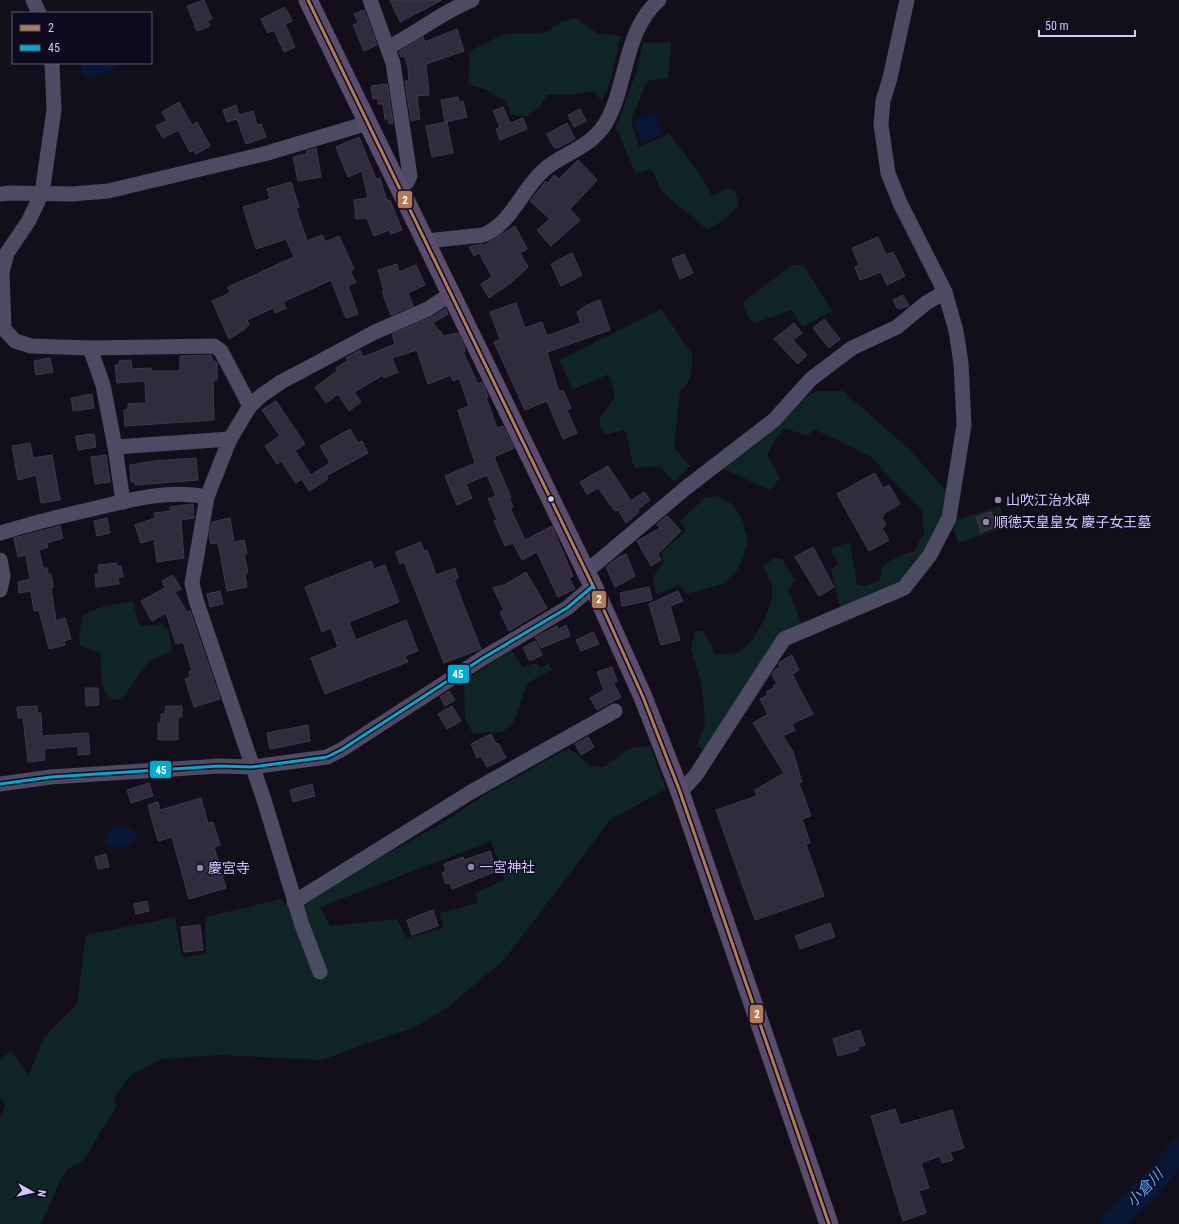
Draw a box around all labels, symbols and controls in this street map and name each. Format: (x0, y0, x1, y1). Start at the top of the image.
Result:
legend (12, 12, 152, 64)
scale bar (1039, 12, 1135, 38)
text: 50 m (1045, 19, 1069, 33)
text: 2 (48, 21, 54, 35)
text: 45 (48, 41, 60, 55)
line badge: 2 (397, 190, 413, 209)
text: 2 (402, 194, 408, 207)
place label: 山吹江治水碑 (1006, 492, 1090, 508)
unlabelled marker (546, 494, 556, 504)
marker: 山吹江治水碑 (993, 495, 1003, 505)
place label: 順徳天皇皇女 慶子女王墓 (994, 514, 1151, 530)
marker: 順徳天皇皇女 慶子女王墓 (981, 517, 991, 527)
line badge: 2 (591, 590, 607, 609)
text: 2 (596, 593, 602, 606)
line badge: 45 (447, 664, 470, 684)
text: 45 (452, 668, 464, 681)
line badge: 45 (149, 760, 172, 779)
text: 45 (155, 764, 167, 777)
place label: 一宮神社 (479, 859, 535, 875)
place label: 慶宮寺 (208, 860, 250, 876)
marker: 一宮神社 (466, 862, 476, 872)
marker: 慶宮寺 (195, 863, 205, 873)
line badge: 2 (749, 1004, 764, 1024)
text: 2 (754, 1008, 760, 1021)
water label: 小倉川 (1123, 1164, 1168, 1211)
north arrow (12, 1172, 52, 1212)
text: N (34, 1189, 48, 1198)

